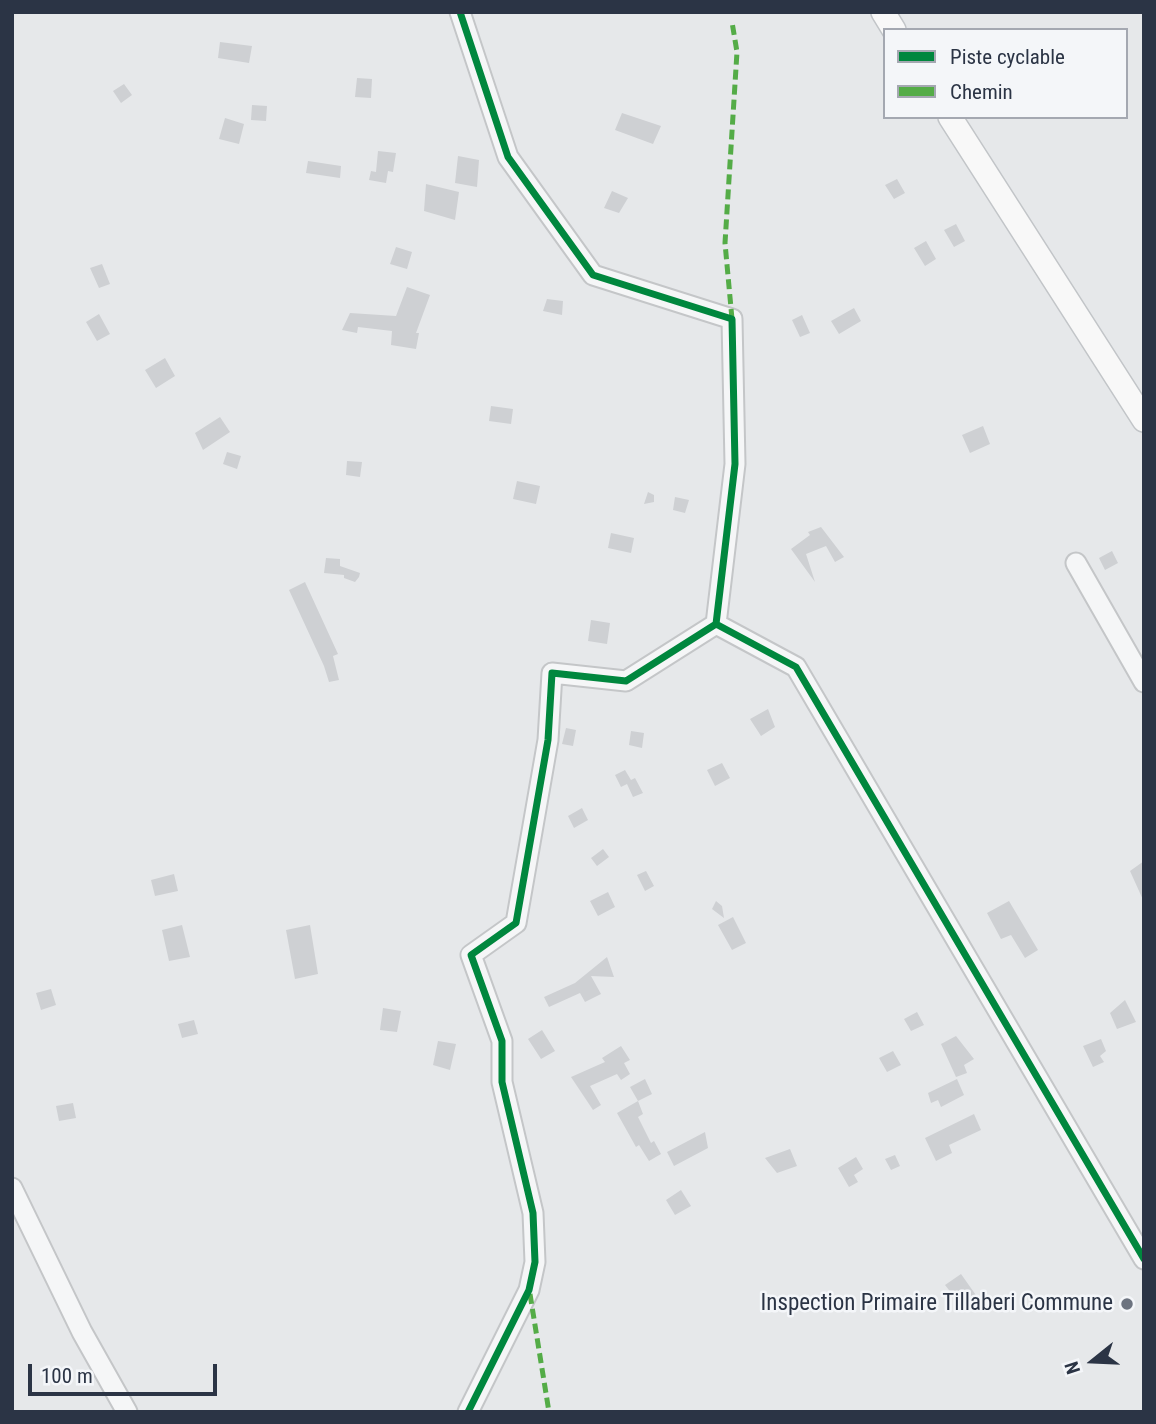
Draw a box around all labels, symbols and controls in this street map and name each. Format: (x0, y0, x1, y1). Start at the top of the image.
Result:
legend (883, 28, 1128, 119)
text: Piste cyclable (950, 45, 1065, 69)
text: Chemin (950, 80, 1013, 104)
place label: Inspection Primaire Tillaberi Commune (761, 1290, 1113, 1318)
marker: Inspection Primaire Tillaberi Commune (1119, 1296, 1135, 1312)
north arrow (1058, 1326, 1128, 1396)
scale bar (32, 1350, 220, 1394)
text: N (1060, 1359, 1085, 1377)
text: 100 m (41, 1364, 93, 1388)

